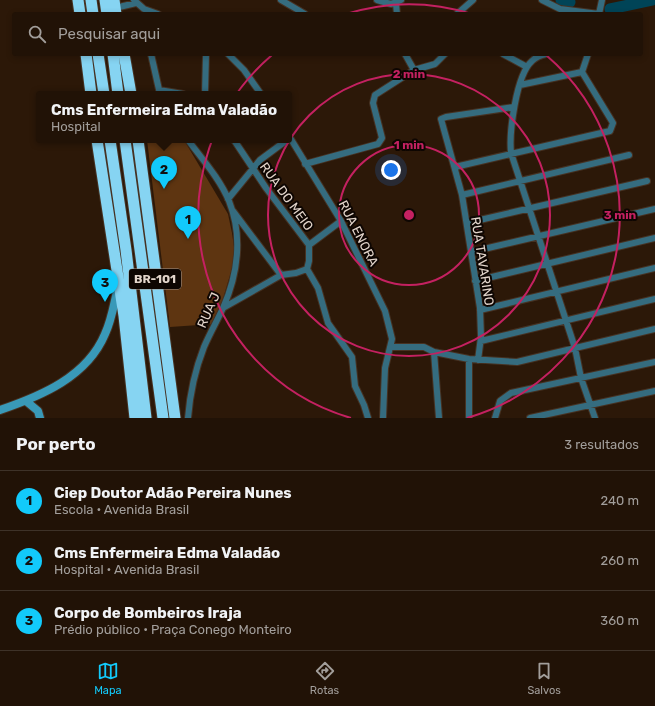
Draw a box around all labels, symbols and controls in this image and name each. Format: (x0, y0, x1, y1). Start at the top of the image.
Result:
search box (12, 12, 643, 56)
icon: search (26, 23, 48, 45)
text: Pesquisar aqui (58, 25, 160, 43)
text: 2 min (393, 67, 426, 81)
popup (36, 91, 292, 143)
text: Cms Enfermeira Edma Valadão (51, 101, 277, 119)
text: Hospital (51, 119, 101, 134)
text: 1 min (394, 138, 425, 152)
pin: 2 (151, 156, 177, 189)
street label: RUA DO MEIO (257, 159, 316, 233)
your location (381, 160, 401, 180)
street label: RUA ENORA (336, 198, 382, 269)
pin: 1 (175, 206, 201, 239)
centre of rings (402, 208, 416, 222)
text: 3 min (604, 208, 637, 222)
street label: RUA TAVARINO (468, 216, 497, 307)
pin: 3 (92, 269, 118, 302)
road number: BR-101 (129, 269, 181, 289)
street label: RUA J (194, 290, 223, 330)
text: Por perto (16, 434, 96, 454)
text: 3 resultados (564, 437, 639, 452)
text: Ciep Doutor Adão Pereira Nunes (54, 484, 292, 502)
text: 1 (26, 493, 32, 508)
text: 240 m (600, 493, 639, 508)
text: Escola · Avenida Brasil (54, 502, 189, 517)
text: Cms Enfermeira Edma Valadão (54, 544, 280, 562)
text: 2 (25, 553, 33, 568)
text: 260 m (601, 553, 639, 568)
text: Hospital · Avenida Brasil (54, 562, 199, 577)
text: Corpo de Bombeiros Iraja (54, 604, 242, 622)
text: 3 (25, 613, 33, 628)
text: 360 m (600, 613, 639, 628)
text: Prédio público · Praça Conego Monteiro (54, 622, 292, 637)
tab: Mapa (94, 660, 122, 697)
tab: Rotas (310, 660, 339, 697)
tab: Salvos (527, 660, 561, 697)

